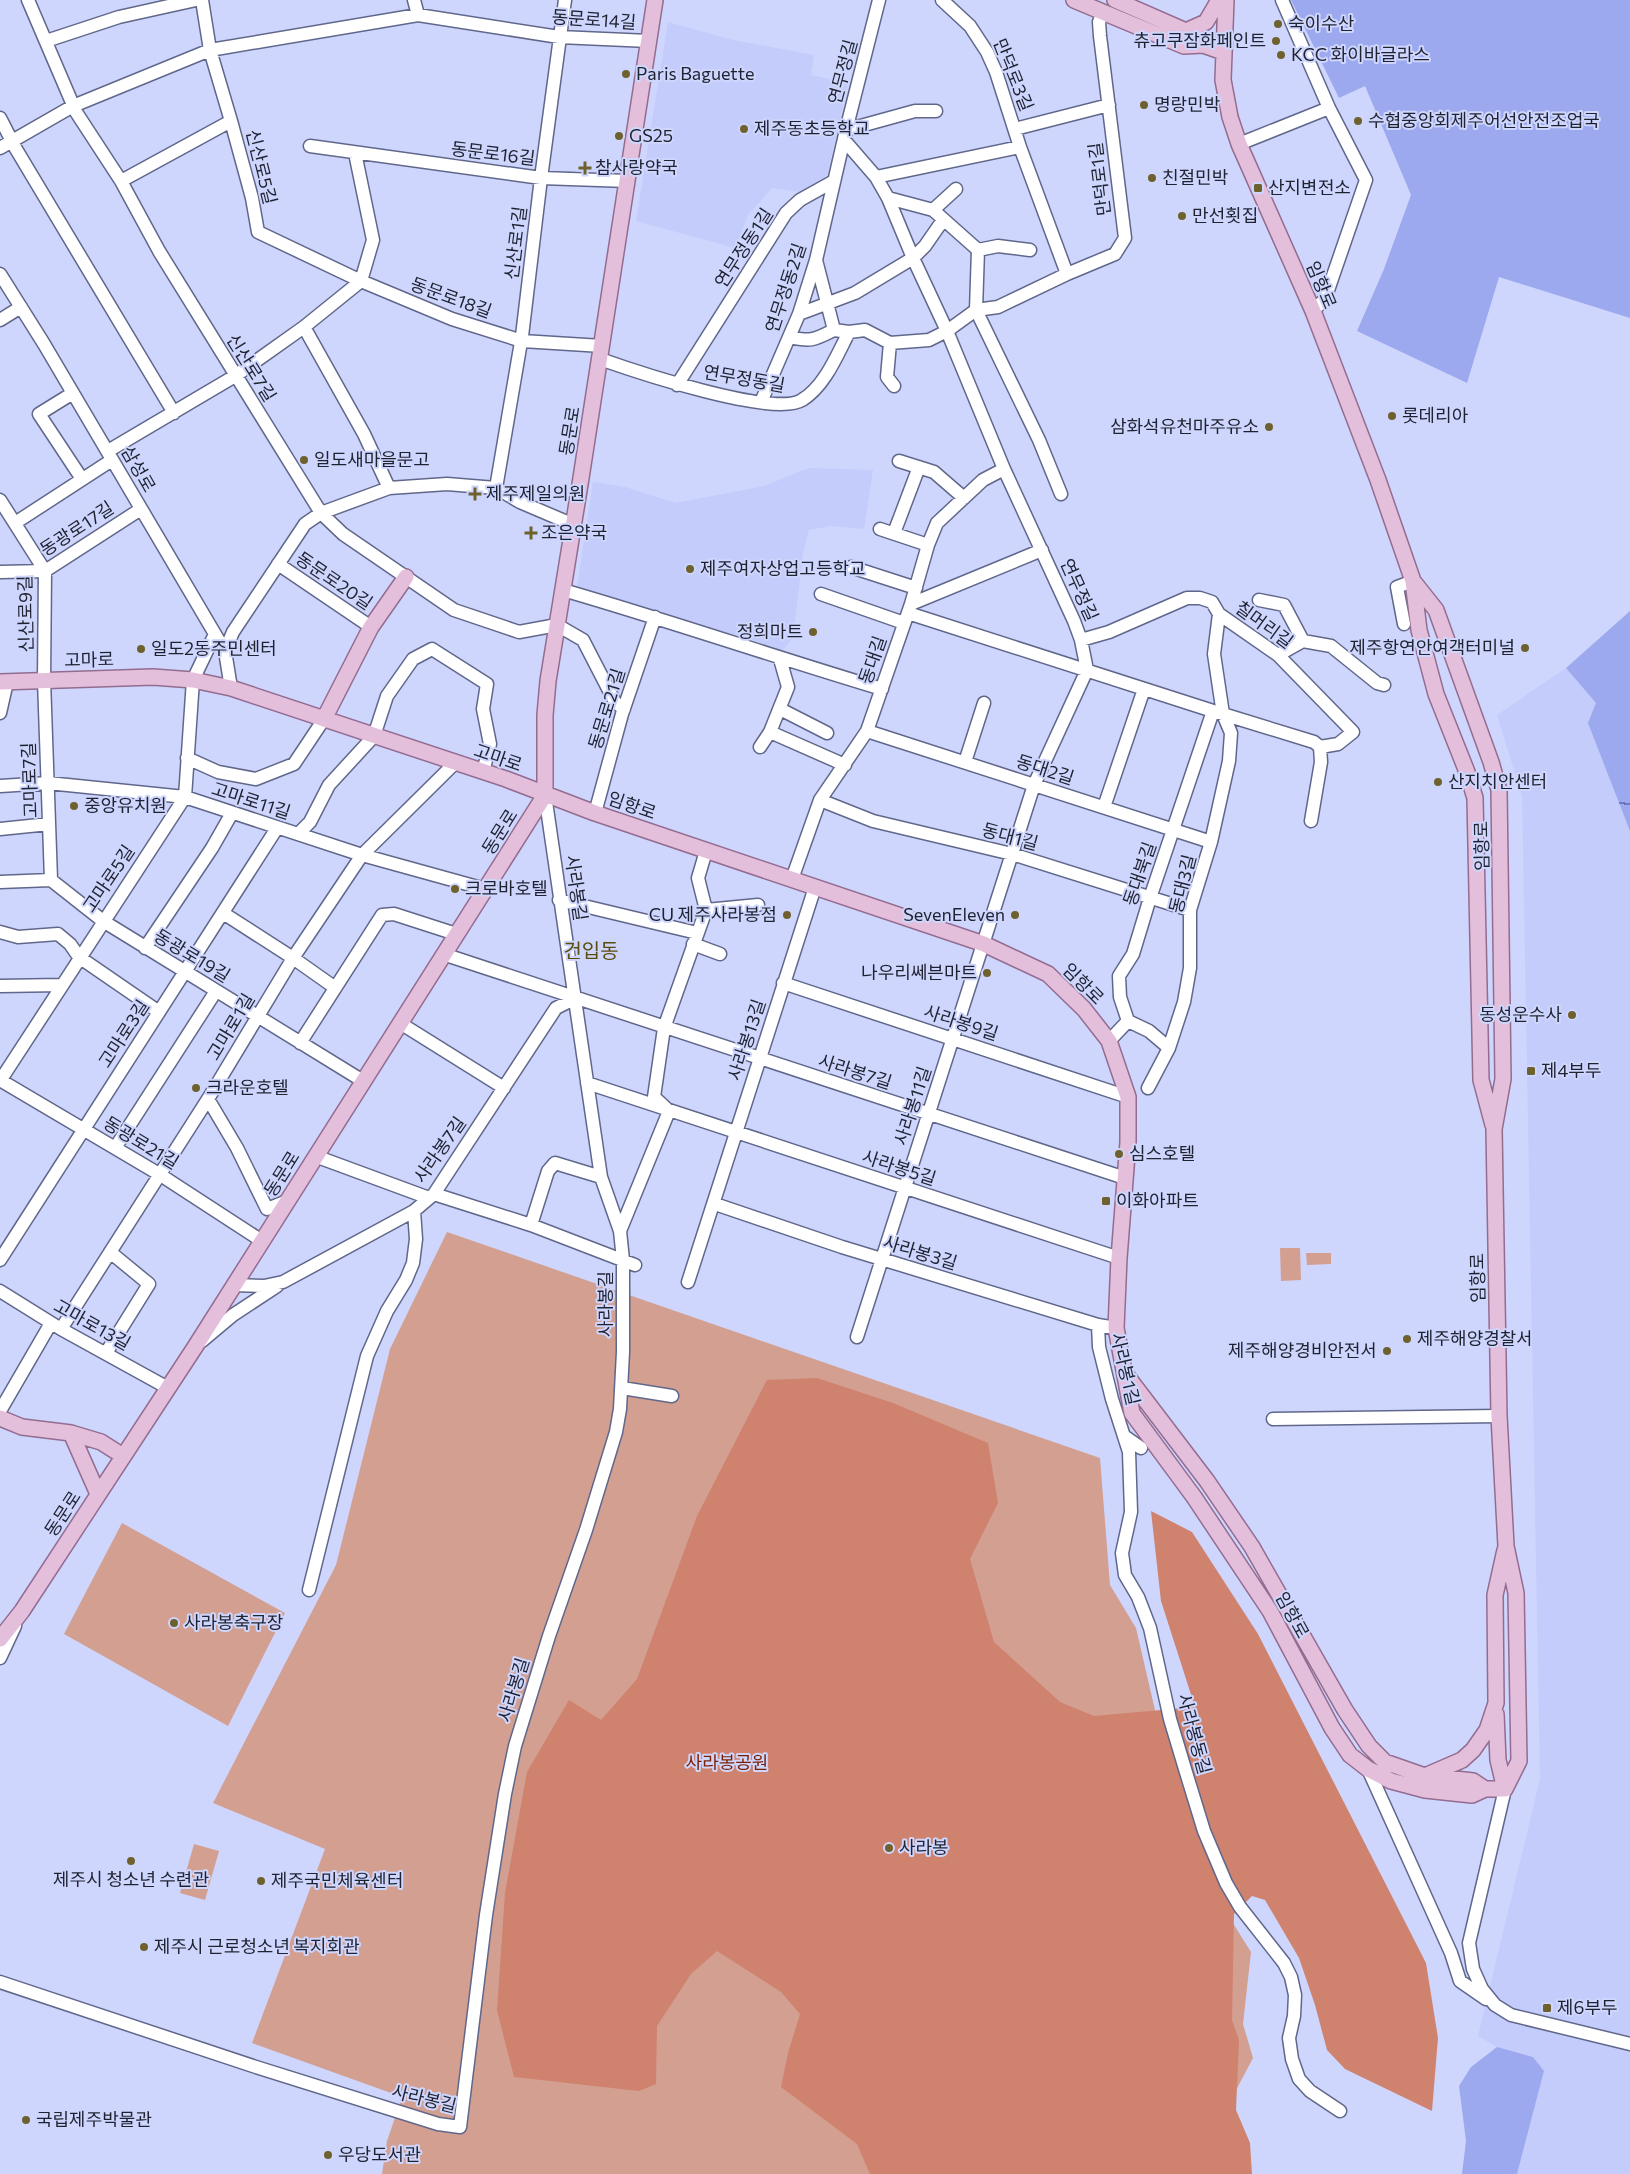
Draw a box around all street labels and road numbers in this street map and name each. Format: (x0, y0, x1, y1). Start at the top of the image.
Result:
street label: 동문로14길 (551, 5, 637, 33)
street label: 만덕로3길 (989, 35, 1038, 114)
street label: 연무정길 (823, 37, 861, 107)
street label: 신산로5길 (242, 127, 282, 207)
street label: 동문로16길 (450, 137, 537, 169)
street label: 만덕로1길 (1084, 141, 1114, 217)
street label: 연무정동1길 (709, 204, 777, 291)
street label: 신산로1길 (500, 205, 530, 281)
street label: 연무정동2길 (760, 240, 810, 335)
street label: 임항로 (1302, 257, 1342, 312)
street label: 동문로18길 (408, 272, 495, 322)
street label: 신산로7길 (222, 330, 281, 405)
street label: 연무정동길 (701, 360, 787, 396)
street label: 동문로 (554, 405, 584, 457)
street label: 삼성로 (117, 441, 161, 496)
street label: 동광로17길 (35, 496, 117, 560)
street label: 동문로20길 (292, 546, 377, 614)
street label: 연무정길 (1056, 555, 1103, 624)
street label: 신산로9길 (13, 575, 37, 653)
street label: 칠머리길 (1231, 596, 1298, 653)
street label: 동대길 (854, 633, 891, 687)
street label: 고마로 (64, 648, 114, 670)
street label: 동문로21길 (583, 665, 629, 752)
street label: 고마로 (471, 739, 525, 776)
street label: 고마로7길 (17, 742, 41, 818)
street label: 동대2길 (1014, 749, 1077, 789)
street label: 고마로11길 (209, 777, 294, 823)
street label: 임항로 (605, 787, 659, 824)
street label: 동문로 (477, 805, 522, 858)
street label: 동대1길 (980, 818, 1041, 854)
street label: 임항로 (1470, 821, 1492, 871)
street label: 동대북길 (1118, 839, 1160, 909)
street label: 고마로5길 (78, 841, 139, 916)
street label: 동대3길 (1164, 852, 1200, 916)
street label: 사라봉길 (561, 854, 592, 922)
street label: 동광로19길 (150, 924, 235, 986)
street label: 임항로 (1058, 958, 1109, 1009)
street label: 고마로1길 (202, 989, 259, 1064)
street label: 고마로3길 (93, 995, 153, 1072)
street label: 사라봉13길 (723, 996, 770, 1083)
street label: 사라봉9길 (921, 1000, 1001, 1044)
street label: 사라봉7길 (816, 1049, 895, 1093)
street label: 사라봉11길 (889, 1063, 935, 1148)
street label: 동광로21길 (100, 1111, 183, 1173)
street label: 사라봉7길 (408, 1112, 470, 1187)
street label: 사라봉5길 (859, 1145, 939, 1189)
street label: 동문로 (259, 1147, 304, 1200)
street label: 사라봉3길 (880, 1230, 960, 1274)
street label: 임항로 (1466, 1253, 1488, 1303)
street label: 사라봉길 (594, 1271, 616, 1337)
street label: 고마로13길 (50, 1294, 135, 1354)
street label: 사라봉1길 (1107, 1330, 1145, 1407)
street label: 동문로 (39, 1487, 85, 1540)
street label: 임항로 (1271, 1587, 1315, 1642)
street label: 사라봉길 (493, 1655, 533, 1725)
street label: 사라봉동길 (1174, 1691, 1216, 1777)
street label: 사라봉길 (389, 2079, 459, 2117)

